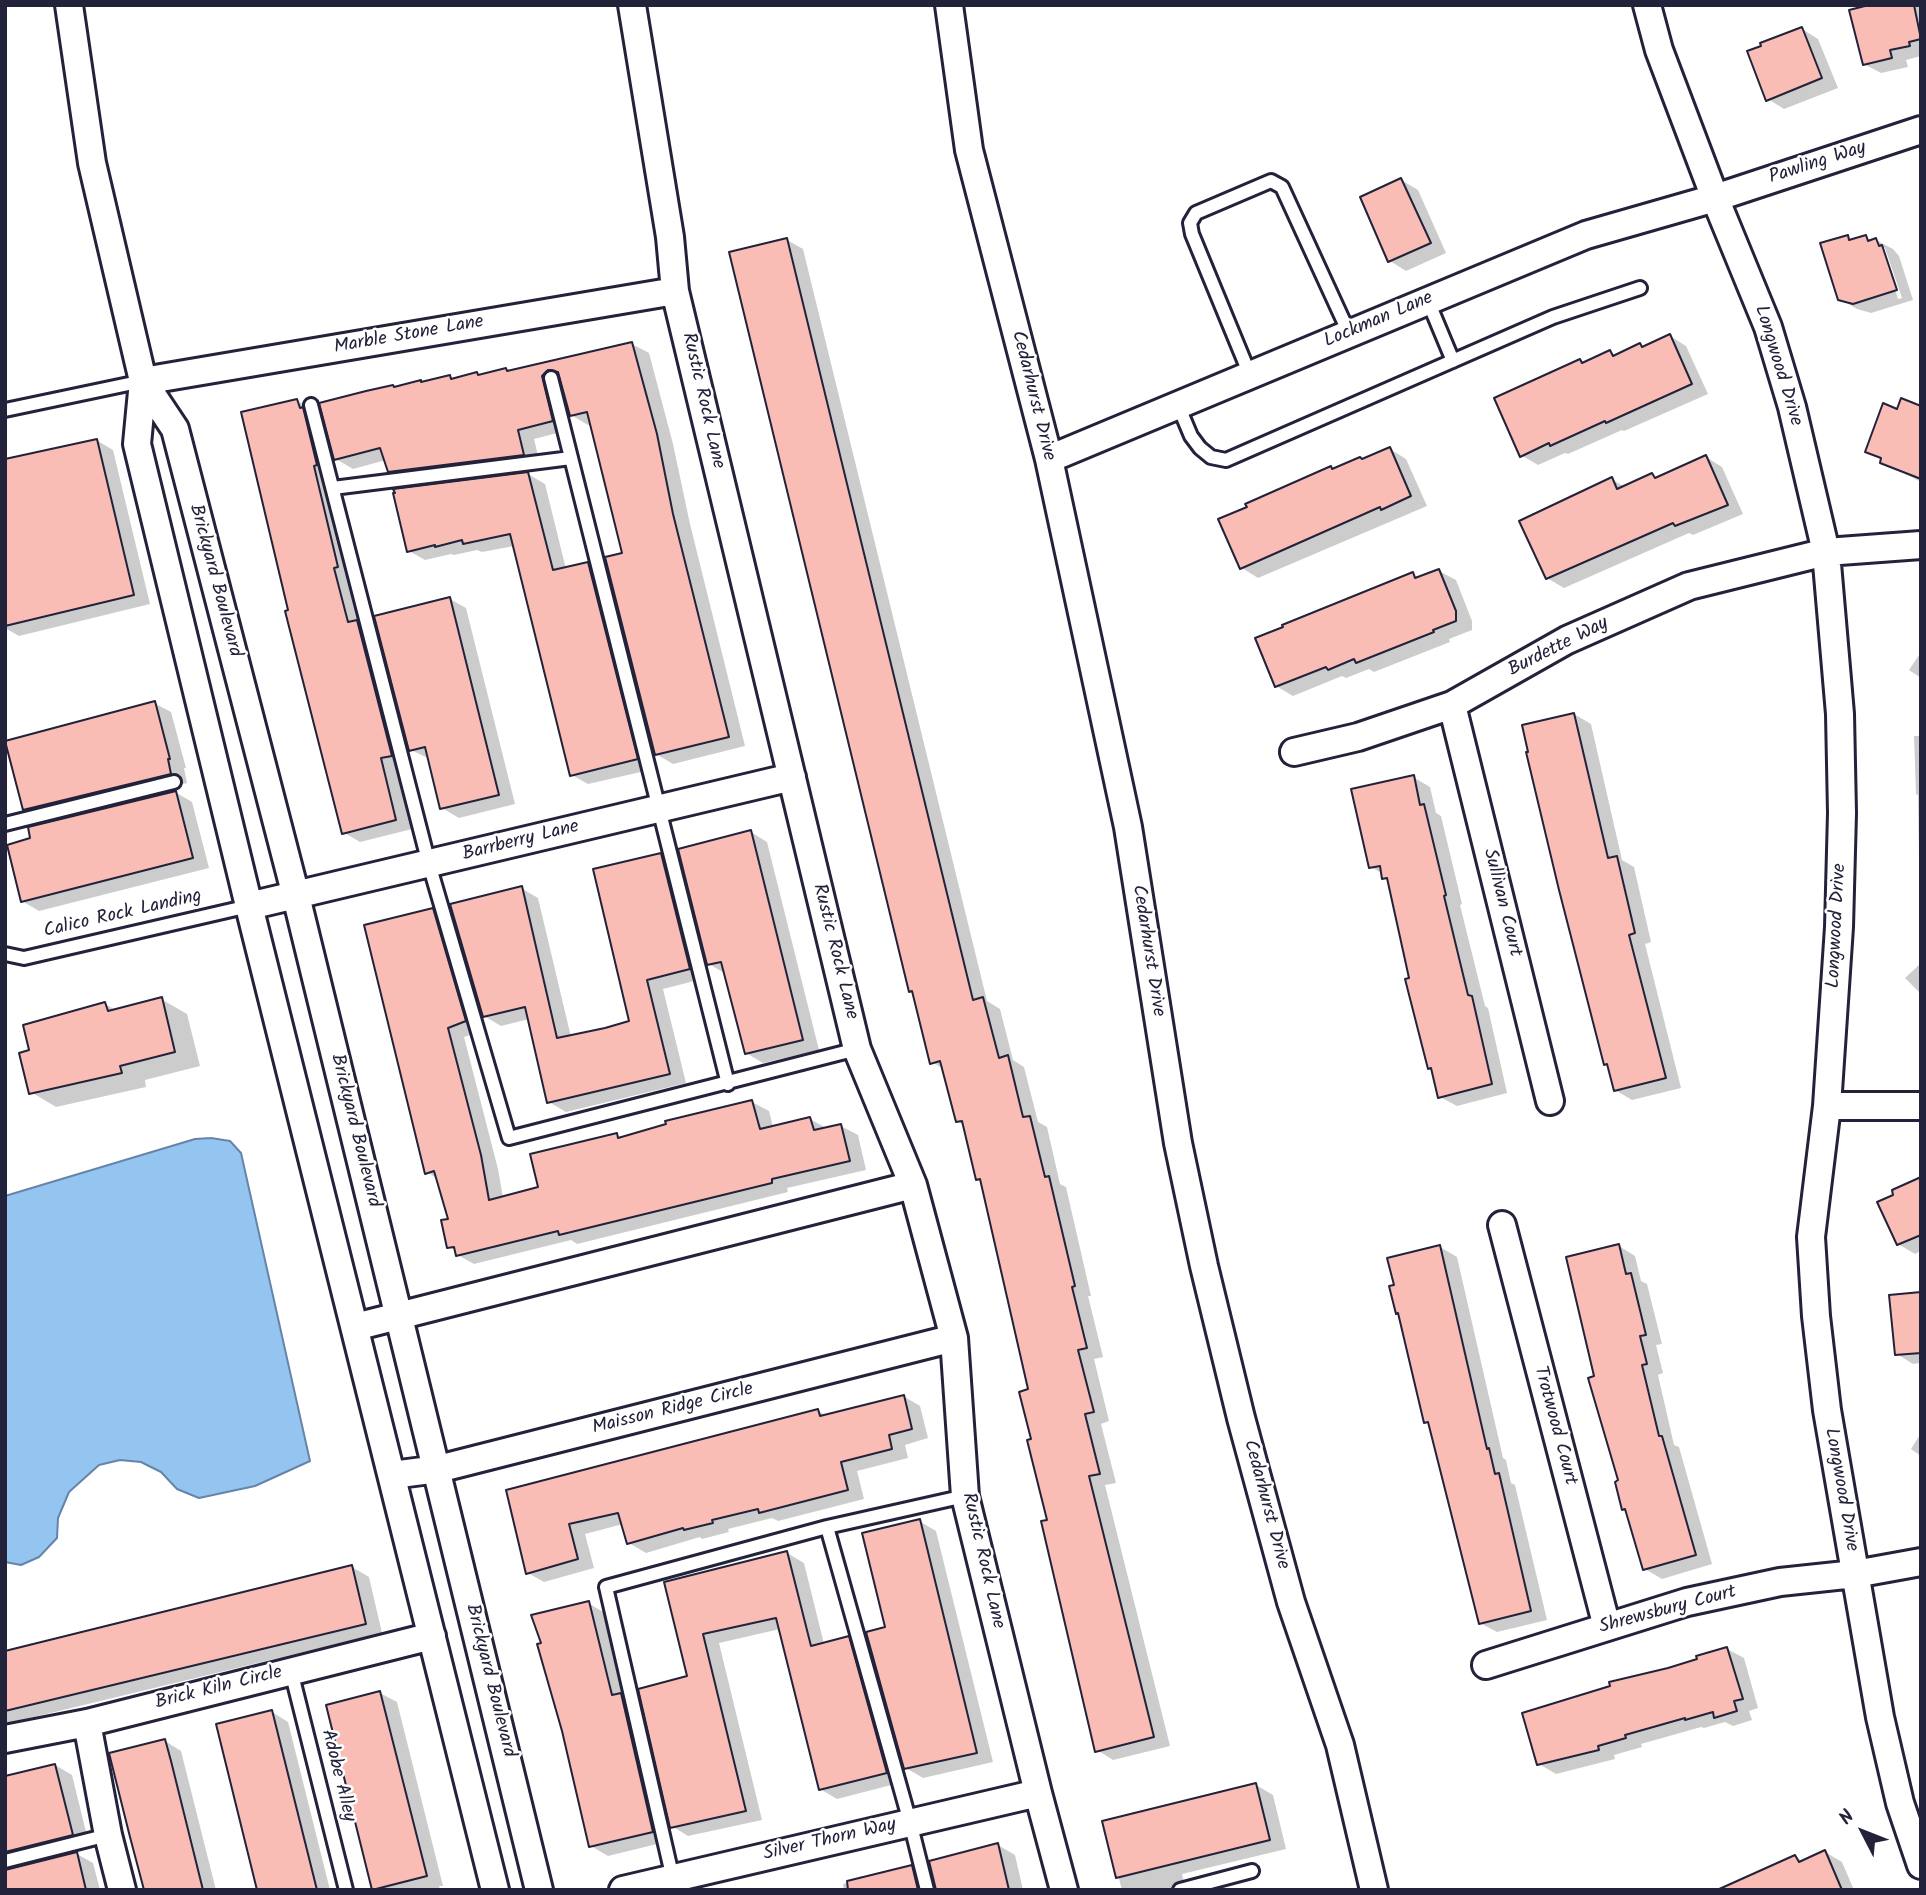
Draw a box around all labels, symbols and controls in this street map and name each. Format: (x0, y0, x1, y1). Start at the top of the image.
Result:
street label: Pawling Way (1767, 138, 1869, 190)
street label: Lockman Lane (1321, 288, 1437, 354)
street label: Longwood Drive (1748, 303, 1806, 429)
street label: Marble Stone Lane (333, 312, 485, 360)
street label: Cedarhurst Drive (1005, 329, 1059, 463)
street label: Rustic Rock Lane (675, 331, 729, 471)
street label: Brickyard Boulevard (183, 502, 245, 660)
street label: Burdette Way (1505, 613, 1613, 683)
street label: Barrberry Lane (460, 817, 582, 867)
street label: Sullivan Court (1477, 847, 1525, 959)
street label: Longwood Drive (1823, 863, 1853, 989)
street label: Rustic Rock Lane (806, 882, 862, 1022)
street label: Cedarhurst Drive (1125, 884, 1169, 1018)
street label: Calico Rock Landing (42, 886, 204, 944)
street label: Brickyard Boulevard (324, 1052, 384, 1210)
street label: Trotwood Court (1527, 1364, 1581, 1488)
street label: Maisson Ridge Circle (590, 1379, 756, 1441)
street label: Longwood Drive (1818, 1427, 1862, 1553)
street label: Cedarhurst Drive (1237, 1438, 1293, 1572)
street label: Rustic Rock Lane (955, 1491, 1009, 1631)
street label: Shrewsbury Court (1597, 1582, 1739, 1640)
street label: Brickyard Boulevard (459, 1602, 519, 1760)
street label: Brick Kiln Circle (153, 1662, 285, 1716)
street label: Adobe Alley (315, 1728, 359, 1824)
north arrow (1828, 1797, 1898, 1867)
text: N (1832, 1803, 1863, 1832)
street label: Silver Thorn Way (761, 1815, 899, 1867)

